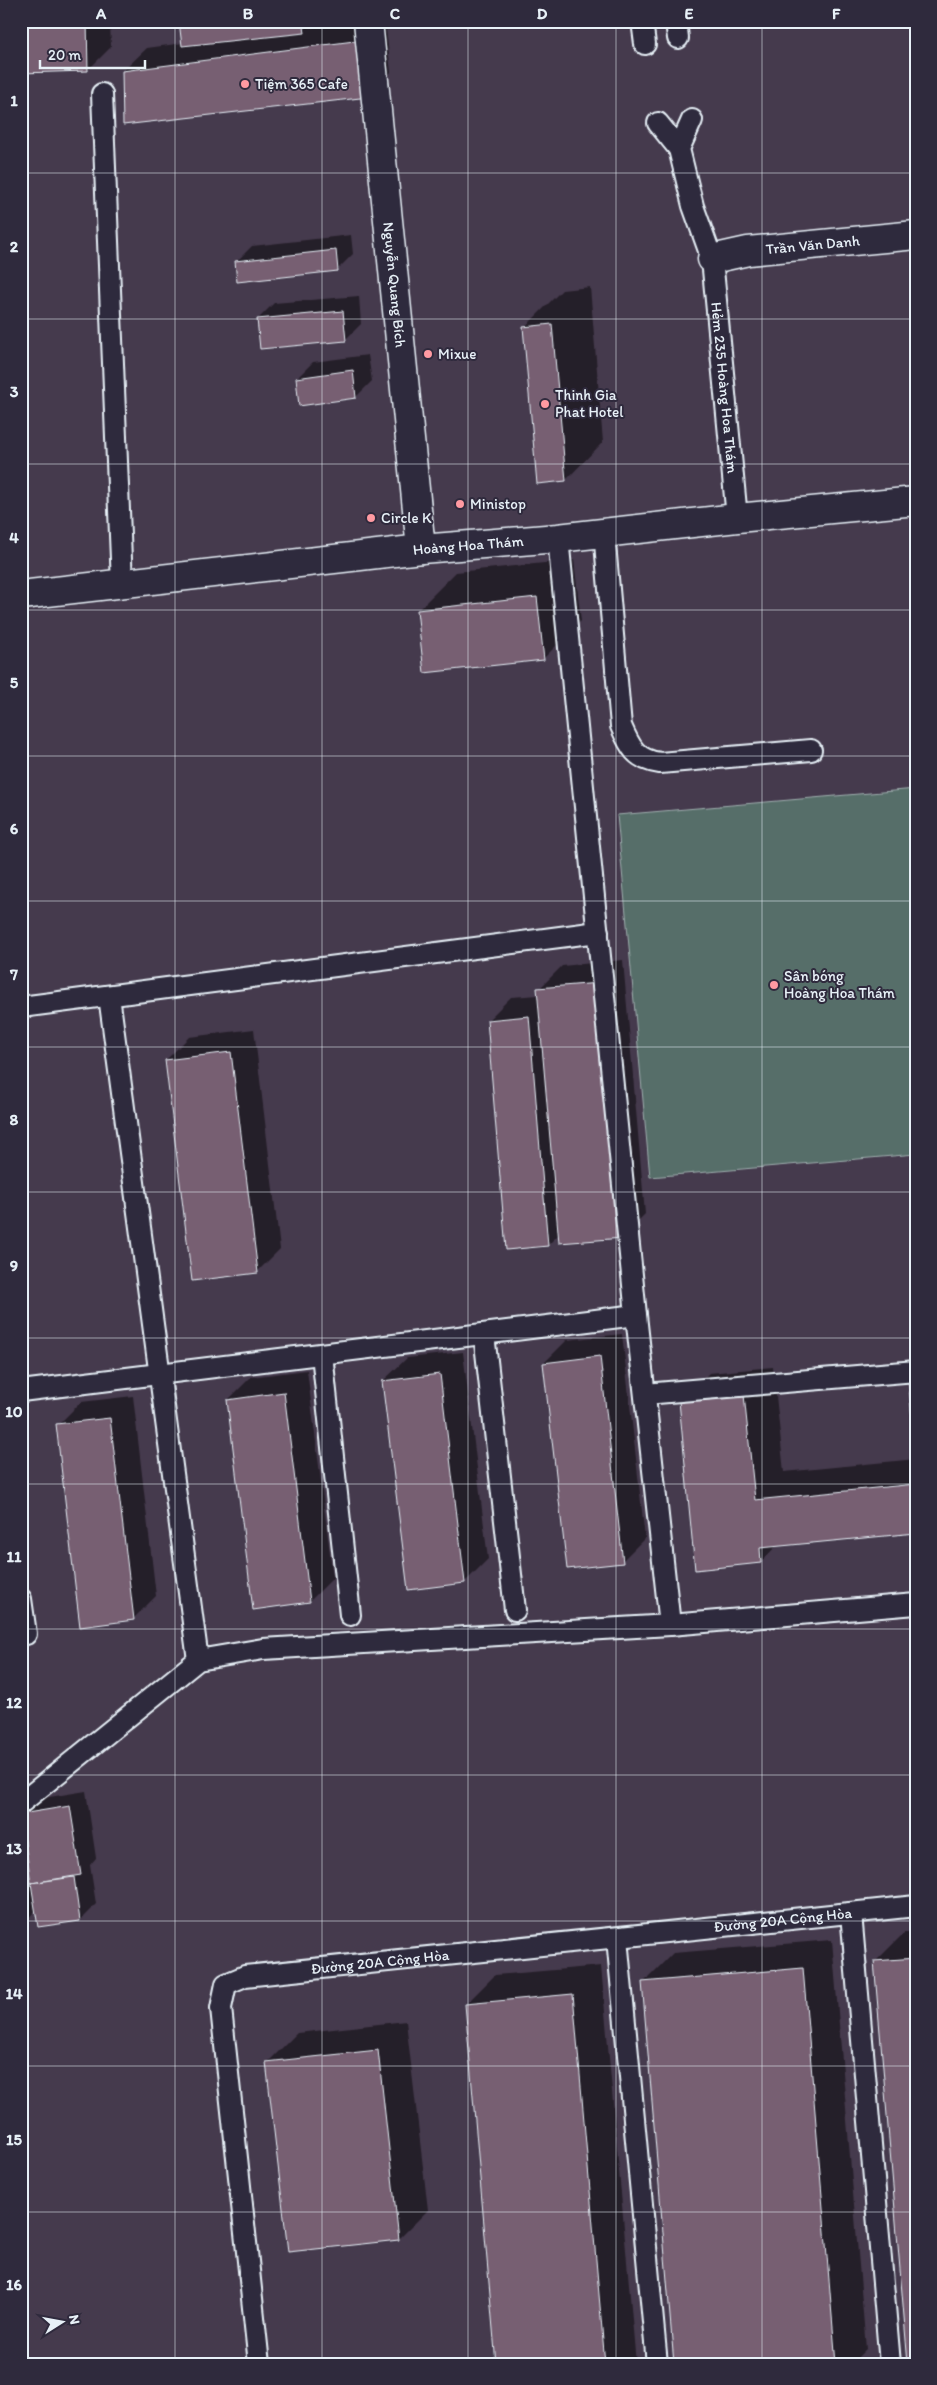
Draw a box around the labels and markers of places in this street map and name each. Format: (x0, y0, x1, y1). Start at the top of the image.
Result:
place label: Tiệm 365 Cafe (255, 75, 348, 93)
marker: Tiệm 365 Cafe (239, 78, 251, 90)
place label: Mixue (438, 345, 476, 363)
marker: Mixue (422, 348, 434, 360)
place label: Thinh Gia Phat Hotel (555, 386, 624, 421)
marker: Thinh Gia Phat Hotel (539, 398, 551, 410)
place label: Ministop (470, 495, 526, 513)
marker: Ministop (454, 498, 466, 510)
place label: Circle K (381, 509, 432, 527)
marker: Circle K (365, 512, 377, 524)
place label: Sân bóng Hoàng Hoa Thám (784, 967, 895, 1002)
marker: Sân bóng Hoàng Hoa Thám (768, 979, 780, 991)

